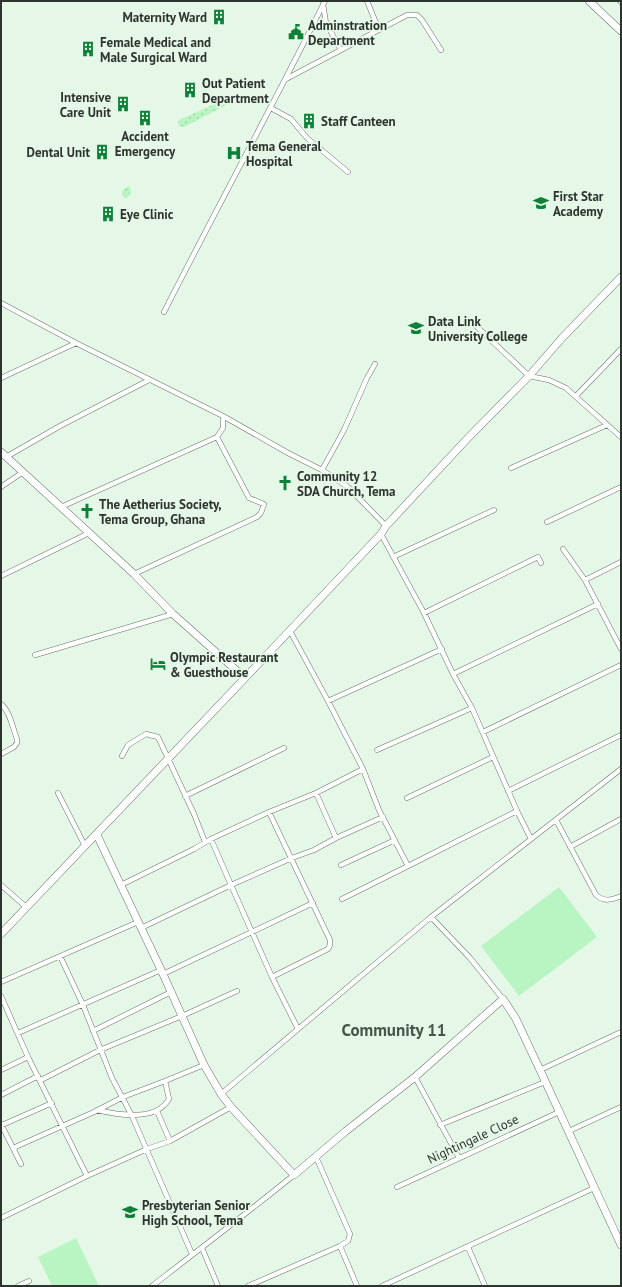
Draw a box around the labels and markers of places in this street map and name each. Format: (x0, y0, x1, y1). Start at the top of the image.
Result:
building icon: Maternity Ward (210, 8, 228, 26)
place label: Maternity Ward (122, 9, 207, 26)
place label: Adminstration Department (308, 17, 387, 49)
public building icon: Adminstration Department (287, 23, 305, 41)
place label: Female Medical and Male Surgical Ward (100, 34, 211, 66)
building icon: Female Medical and Male Surgical Ward (79, 40, 97, 58)
place label: Out Patient Department (202, 75, 269, 107)
building icon: Out Patient Department (181, 81, 199, 99)
place label: Intensive Care Unit (60, 89, 111, 121)
building icon: Intensive Care Unit (114, 95, 132, 113)
building icon: Accident Emergency (136, 109, 154, 127)
building icon: Staff Canteen (300, 112, 318, 130)
place label: Staff Canteen (321, 113, 396, 130)
place label: Accident Emergency (115, 128, 176, 160)
place label: Tema General Hospital (246, 138, 322, 170)
building icon: Dental Unit (93, 143, 111, 161)
place label: Dental Unit (27, 144, 90, 161)
hospital icon: Tema General Hospital (225, 144, 243, 162)
place label: First Star Academy (553, 188, 604, 220)
school or university icon: First Star Academy (532, 194, 550, 212)
building icon: Eye Clinic (99, 205, 117, 223)
place label: Eye Clinic (120, 206, 174, 223)
place label: Data Link University College (428, 313, 528, 345)
school or university icon: Data Link University College (407, 319, 425, 337)
place label: Community 12 SDA Church, Tema (297, 468, 395, 500)
church icon: Community 12 SDA Church, Tema (276, 474, 294, 492)
place label: The Aetherius Society, Tema Group, Ghana (99, 496, 222, 528)
church icon: The Aetherius Society, Tema Group, Ghana (78, 502, 96, 520)
place label: Olympic Restaurant & Guesthouse (170, 649, 279, 681)
hotel icon: Olympic Restaurant & Guesthouse (149, 655, 167, 673)
place label: Presbyterian Senior High School, Tema (142, 1197, 251, 1229)
school or university icon: Presbyterian Senior High School, Tema (121, 1203, 139, 1221)

